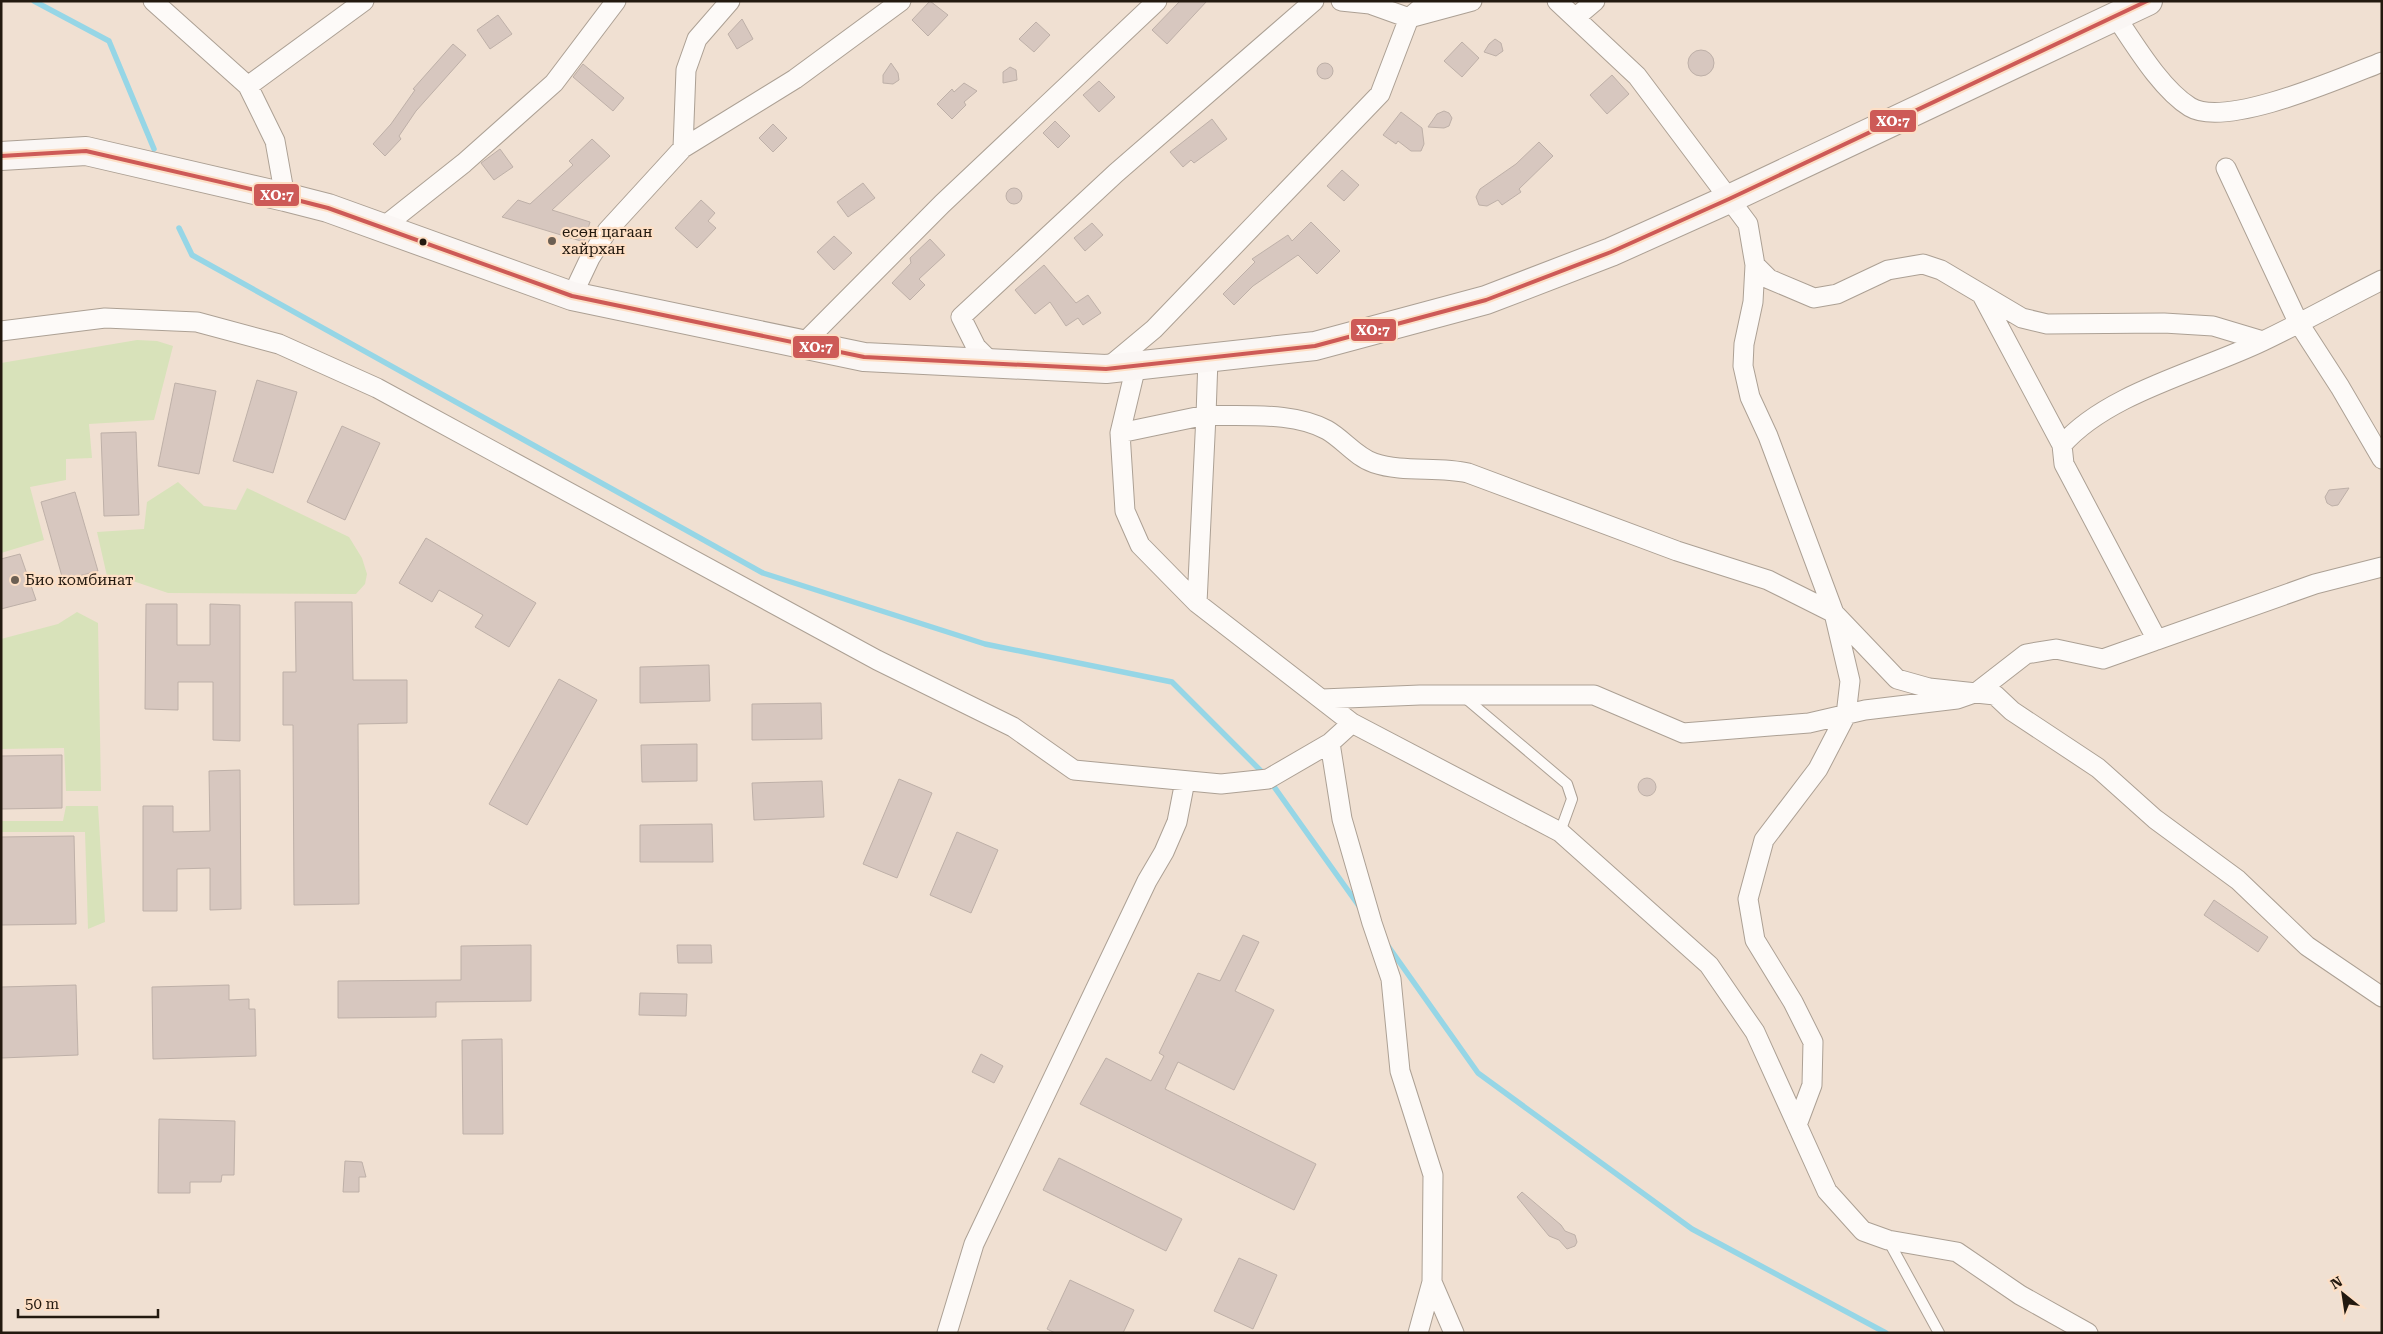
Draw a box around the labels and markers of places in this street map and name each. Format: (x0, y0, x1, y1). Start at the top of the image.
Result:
place label: есөн цагаан хайрхан (562, 223, 653, 258)
marker: есөн цагаан хайрхан (546, 235, 558, 247)
unlabelled marker (418, 237, 428, 247)
place label: Био комбинат (25, 571, 134, 589)
marker: Био комбинат (9, 574, 21, 586)

